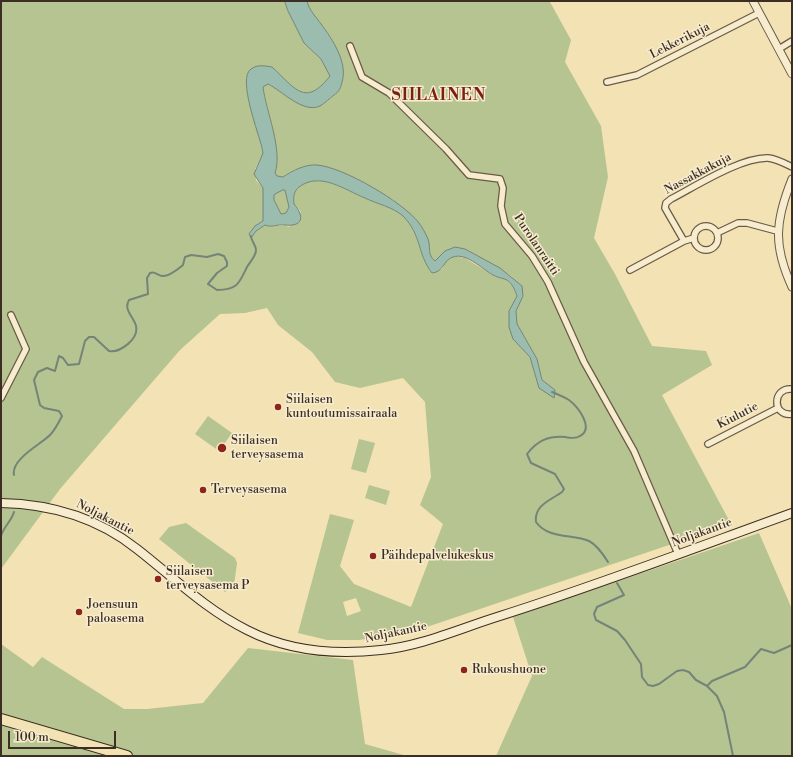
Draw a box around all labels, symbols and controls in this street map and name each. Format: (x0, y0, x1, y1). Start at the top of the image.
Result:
street label: Lekkerikuja (648, 20, 712, 62)
district label: SIILAINEN (392, 86, 486, 106)
street label: Nassakkakuja (662, 150, 734, 198)
street label: Purolanraitti (510, 211, 562, 279)
place label: Siilaisen kuntoutumissairaala (286, 393, 397, 421)
street label: Kiulutie (715, 400, 761, 432)
marker: Siilaisen kuntoutumissairaala (273, 402, 283, 412)
place label: Siilaisen terveysasema (231, 434, 304, 462)
marker: Siilaisen terveysasema (216, 442, 228, 454)
place label: Terveysasema (211, 483, 287, 497)
marker: Terveysasema (198, 485, 208, 495)
street label: Noljakantie (74, 497, 136, 539)
street label: Noljakantie (670, 515, 734, 551)
place label: Päihdepalvelukeskus (381, 549, 494, 563)
marker: Päihdepalvelukeskus (368, 551, 378, 561)
place label: Siilaisen terveysasema P (166, 565, 249, 593)
marker: Siilaisen terveysasema P (153, 574, 163, 584)
place label: Joensuun paloasema (87, 598, 144, 626)
marker: Joensuun paloasema (74, 607, 84, 617)
street label: Noljakantie (364, 619, 428, 647)
place label: Rukoushuone (472, 663, 546, 677)
marker: Rukoushuone (459, 665, 469, 675)
scale bar (10, 723, 118, 749)
text: 100 m (15, 730, 49, 745)

